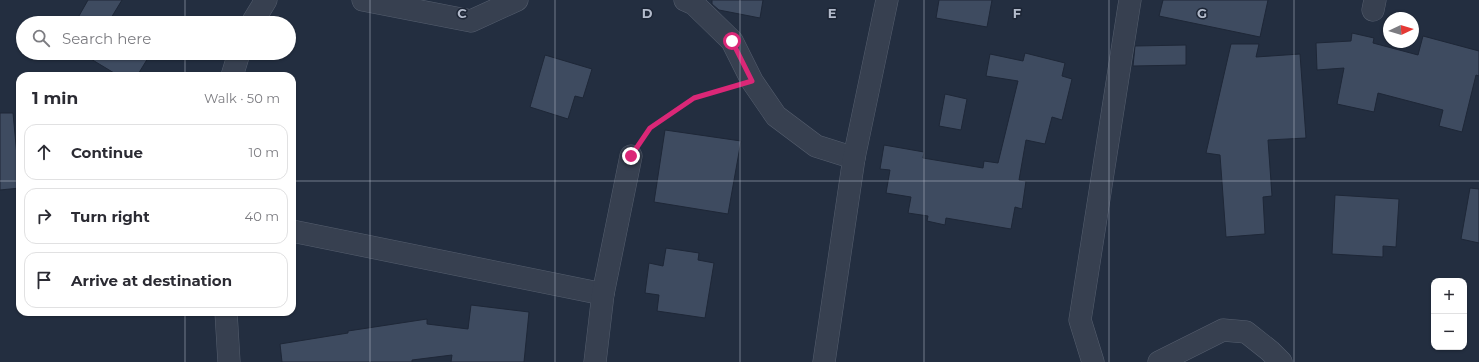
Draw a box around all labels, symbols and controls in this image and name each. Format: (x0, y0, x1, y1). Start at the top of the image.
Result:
text: C (457, 5, 467, 21)
text: D (642, 5, 653, 21)
text: E (828, 5, 837, 21)
text: F (1013, 5, 1021, 21)
text: G (1197, 5, 1207, 21)
north arrow (1383, 12, 1419, 48)
search box (16, 16, 296, 60)
icon: search (30, 27, 52, 49)
text: Search here (62, 29, 151, 48)
route start (723, 32, 741, 50)
text: 1 min (32, 88, 78, 108)
text: Walk · 50 m (204, 90, 280, 106)
icon: ahead (33, 141, 55, 163)
text: Continue (71, 143, 143, 162)
text: 10 m (249, 144, 279, 160)
route end (622, 147, 640, 165)
icon: right (33, 205, 55, 227)
text: Turn right (71, 207, 150, 226)
text: 40 m (245, 208, 279, 224)
icon: arrive (33, 269, 55, 291)
text: Arrive at destination (71, 271, 232, 290)
map controls (1431, 278, 1467, 350)
button: + (1431, 278, 1467, 314)
button: − (1431, 314, 1467, 350)

